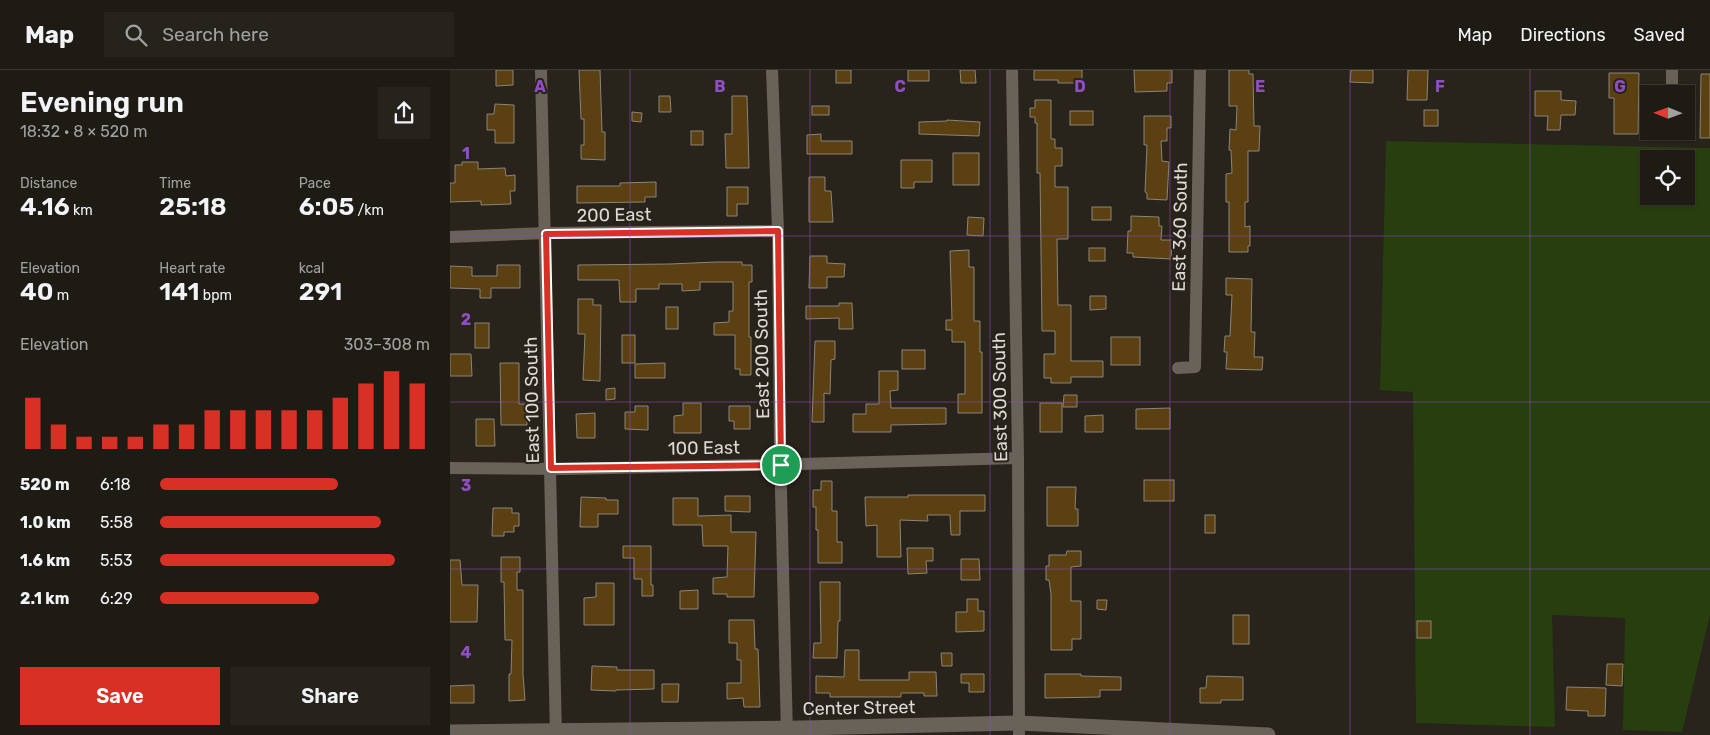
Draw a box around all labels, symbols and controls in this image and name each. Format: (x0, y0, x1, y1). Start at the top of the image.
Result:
search box (104, 12, 454, 57)
text: Map (25, 21, 74, 49)
icon: search (122, 21, 150, 49)
text: Search here (162, 23, 269, 46)
text: Map (1457, 24, 1492, 46)
text: Directions (1520, 24, 1606, 46)
text: Saved (1634, 24, 1685, 46)
text: A (534, 77, 546, 96)
text: B (714, 77, 726, 96)
text: C (894, 77, 906, 96)
text: D (1074, 77, 1086, 96)
text: E (1255, 77, 1265, 96)
text: F (1435, 77, 1445, 96)
text: G (1614, 77, 1626, 96)
north arrow (1640, 85, 1695, 140)
map controls (1640, 85, 1695, 205)
text: Evening run (20, 86, 184, 119)
button: share (378, 87, 430, 139)
text: 18:32 · 8 × 520 m (20, 122, 147, 141)
text: 1 (462, 144, 470, 163)
button: locate (1640, 150, 1695, 205)
street label: East 360 South (1168, 162, 1192, 292)
text: Distance (20, 175, 77, 192)
text: Time (159, 175, 191, 192)
text: Pace (299, 175, 331, 192)
text: 4.16 (20, 192, 70, 221)
text: 25:18 (159, 192, 227, 221)
text: 6:05 (299, 192, 354, 221)
text: km (70, 202, 93, 219)
text: /km (354, 202, 384, 219)
street label: 200 East (576, 203, 652, 227)
text: Elevation (20, 260, 80, 277)
text: Heart rate (159, 260, 225, 277)
text: kcal (299, 260, 324, 277)
text: 40 (20, 277, 53, 306)
text: 141 (159, 277, 199, 306)
text: 291 (299, 277, 342, 306)
text: m (53, 287, 69, 304)
text: bpm (199, 287, 232, 304)
street label: East 200 South (750, 289, 774, 419)
text: 2 (461, 310, 471, 329)
street label: East 300 South (988, 332, 1012, 462)
text: Elevation (20, 335, 89, 354)
text: 303–308 m (344, 335, 430, 354)
street label: East 100 South (520, 336, 544, 464)
street label: 100 East (668, 436, 740, 460)
pin (760, 444, 802, 486)
icon: arrive (767, 451, 795, 479)
text: 520 m (20, 475, 70, 494)
text: 6:18 (100, 475, 131, 494)
text: 3 (461, 476, 471, 495)
text: 1.0 km (20, 513, 71, 532)
text: 5:58 (100, 513, 133, 532)
text: 1.6 km (20, 551, 70, 570)
text: 5:53 (100, 551, 133, 570)
text: 2.1 km (20, 589, 69, 608)
text: 6:29 (100, 589, 133, 608)
text: 4 (461, 643, 472, 662)
button: Save (20, 667, 220, 725)
button: Share (230, 667, 430, 725)
street label: Center Street (802, 696, 916, 720)

